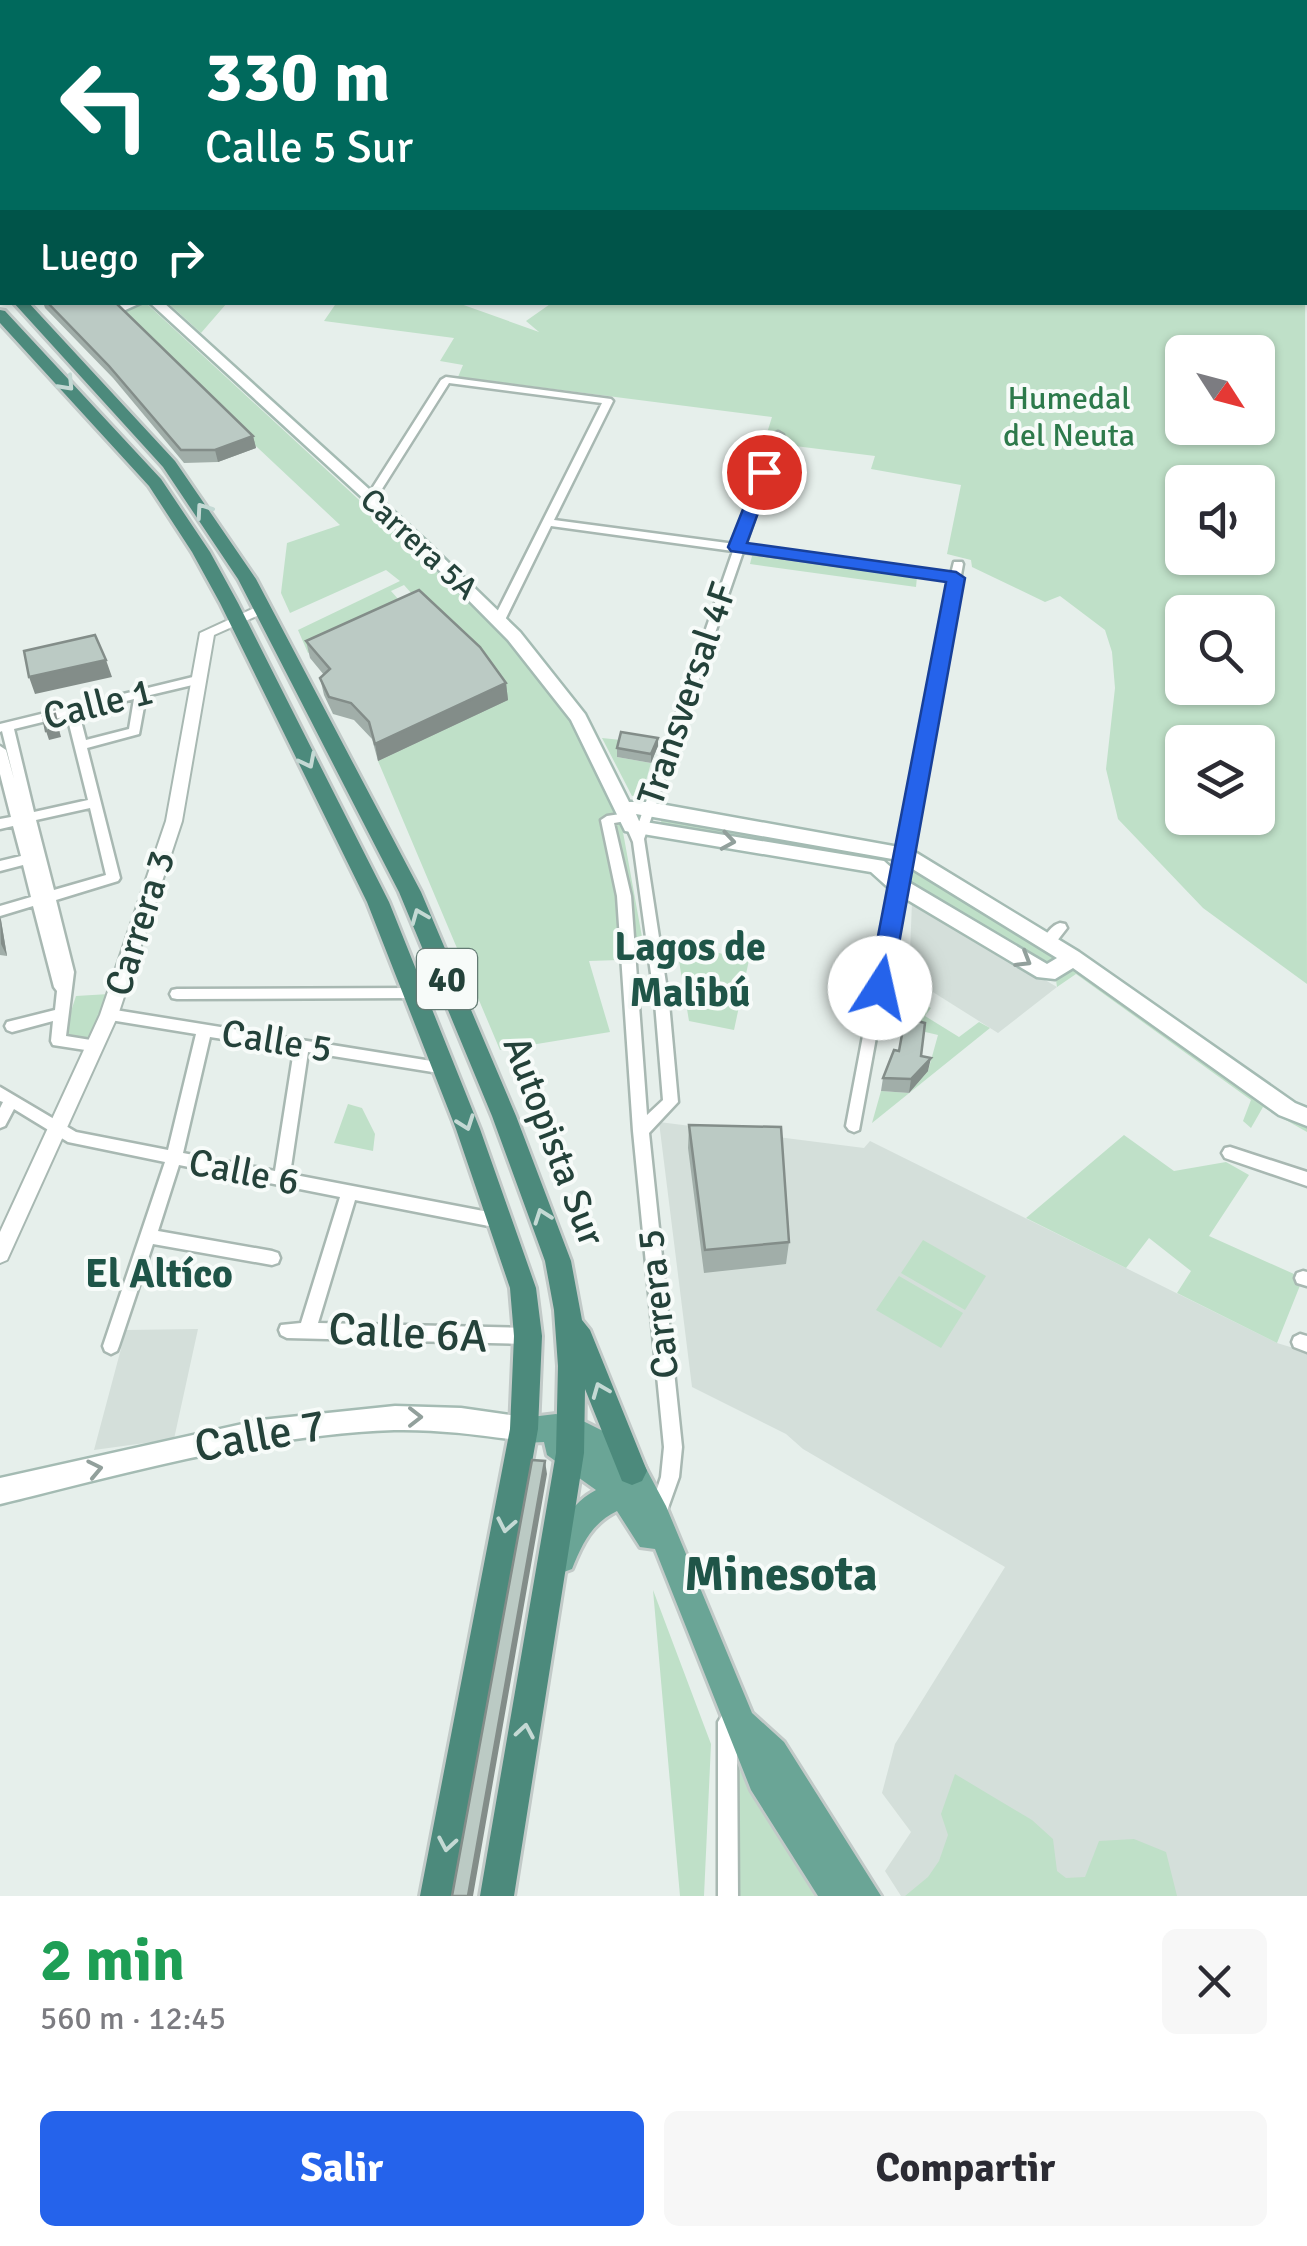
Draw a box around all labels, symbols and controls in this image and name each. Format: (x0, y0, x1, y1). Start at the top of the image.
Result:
text: 330 m (205, 34, 390, 120)
icon: left (40, 40, 170, 170)
text: Calle 5 Sur (205, 120, 413, 175)
icon: right (158, 230, 213, 285)
text: Luego (40, 234, 138, 281)
north arrow (1165, 335, 1275, 445)
map controls (1165, 335, 1275, 835)
one-way arrow (55, 372, 73, 391)
park label: Humedal del Neuta (1003, 379, 1135, 455)
pin (722, 430, 807, 515)
icon: arrive (737, 445, 792, 500)
button: sound (1165, 465, 1275, 575)
street label: Carrera 5A (352, 480, 486, 608)
one-way arrow (197, 503, 215, 522)
street label: Transversal 4F (627, 576, 747, 812)
button: search (1165, 595, 1275, 705)
street label: Calle 1 (38, 668, 158, 740)
button: layers (1165, 725, 1275, 835)
one-way arrow (296, 751, 316, 769)
one-way arrow (720, 830, 737, 851)
street label: Carrera 3 (94, 844, 186, 1002)
one-way arrow (411, 908, 431, 925)
district label: Lagos de Malibú (614, 922, 766, 1018)
position arrow (828, 936, 932, 1040)
one-way arrow (1013, 948, 1031, 967)
road number: 40 (417, 949, 477, 1009)
street label: Calle 5 (218, 1009, 336, 1073)
street label: Autopista Sur (493, 1030, 615, 1252)
one-way arrow (454, 1113, 474, 1131)
street label: Calle 6 (185, 1138, 303, 1206)
one-way arrow (533, 1209, 554, 1226)
street label: Carrera 5 (627, 1227, 689, 1381)
district label: El Altíco (85, 1249, 233, 1299)
street label: Calle 6A (327, 1301, 489, 1365)
one-way arrow (591, 1383, 611, 1400)
street label: Calle 7 (190, 1397, 330, 1475)
one-way arrow (408, 1407, 424, 1428)
one-way arrow (86, 1460, 103, 1481)
one-way arrow (496, 1516, 517, 1533)
district label: Minesota (684, 1545, 878, 1604)
one-way arrow (514, 1723, 535, 1739)
one-way arrow (437, 1836, 458, 1853)
text: 2 min (40, 1924, 185, 1998)
button: close (1162, 1929, 1267, 2034)
text: 560 m · 12:45 (40, 1999, 226, 2038)
button: Salir (40, 2111, 644, 2226)
button: Compartir (664, 2111, 1267, 2226)

